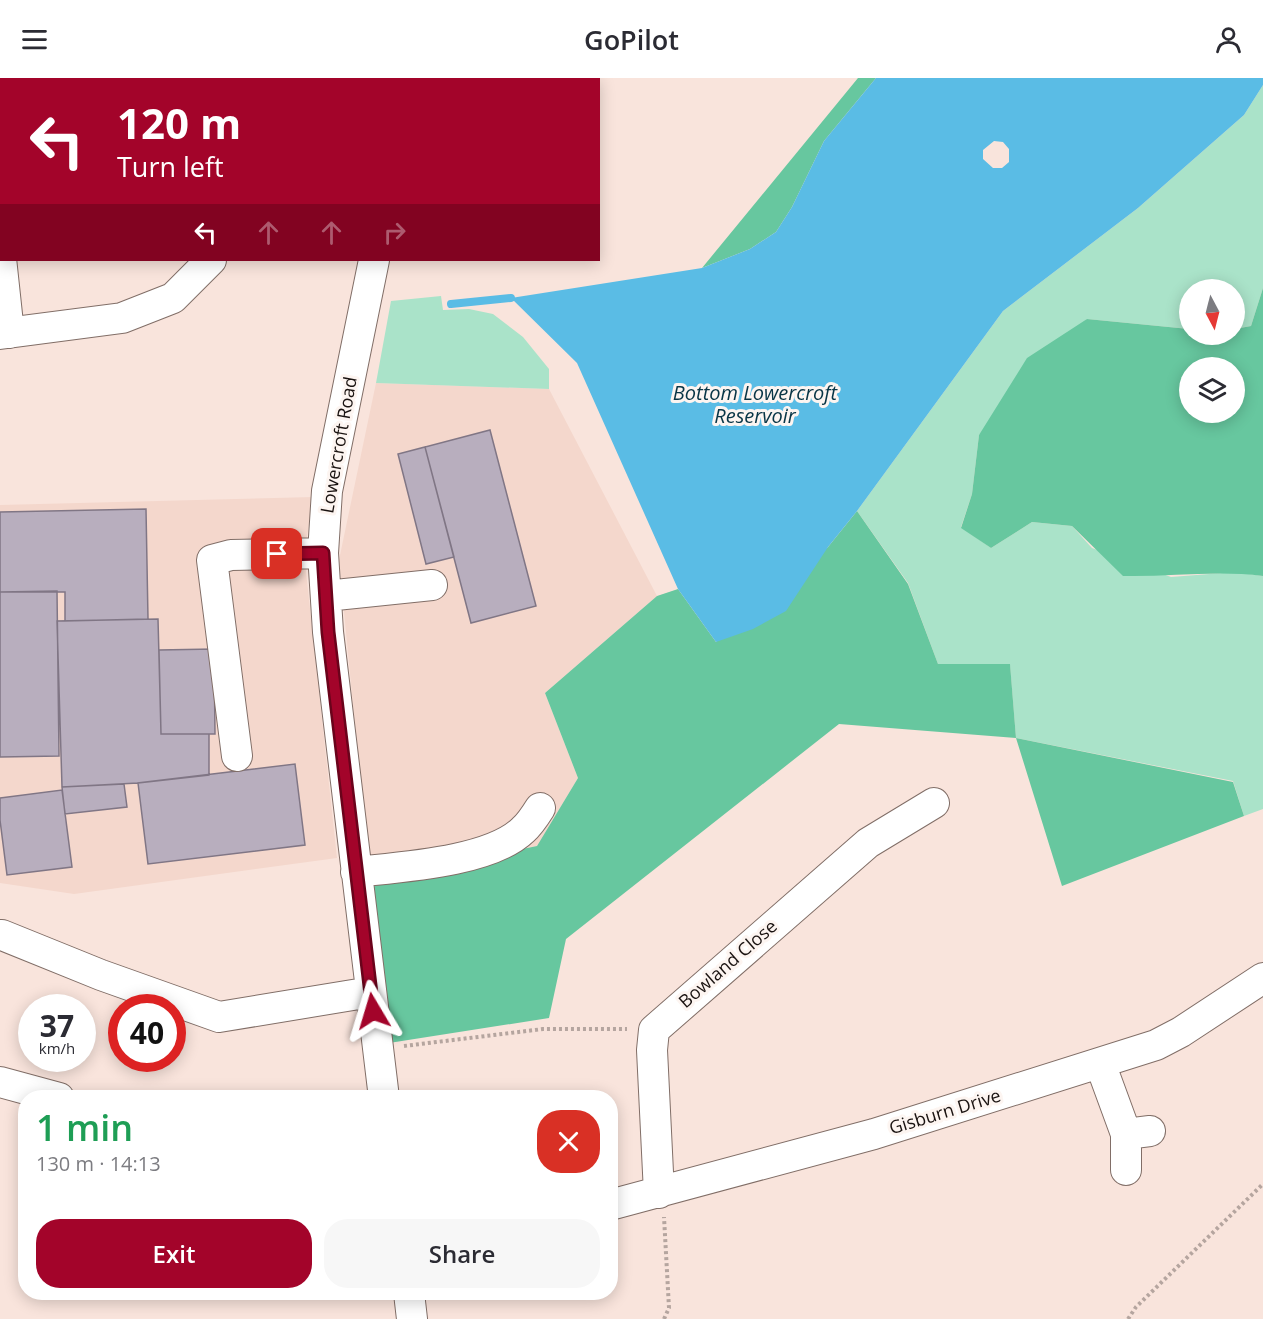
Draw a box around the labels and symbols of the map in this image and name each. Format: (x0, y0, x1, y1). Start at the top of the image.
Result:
north arrow (1179, 279, 1245, 345)
street label: Lowercroft Road (314, 375, 362, 515)
water label: Bottom Lowercroft Reservoir (673, 379, 839, 429)
pin (251, 528, 302, 579)
street label: Bowland Close (673, 914, 782, 1013)
position arrow (341, 979, 405, 1043)
speed limit sign: 40 (108, 994, 186, 1072)
street label: Gisburn Drive (886, 1083, 1003, 1139)

